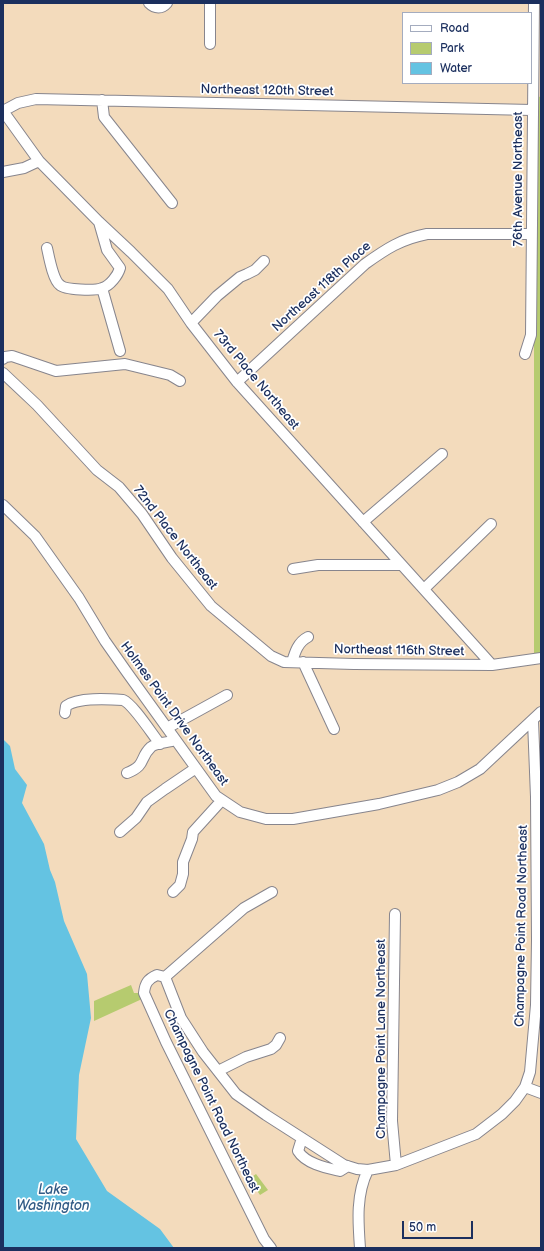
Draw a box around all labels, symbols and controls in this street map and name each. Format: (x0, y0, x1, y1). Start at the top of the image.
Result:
legend (402, 12, 532, 84)
text: Road (440, 21, 469, 36)
text: Park (440, 41, 464, 56)
text: Water (440, 61, 472, 76)
street label: Northeast 120th Street (200, 82, 334, 100)
street label: 76th Avenue Northeast (511, 112, 527, 246)
street label: Northeast 118th Place (269, 239, 375, 335)
street label: 73rd Place Northeast (210, 327, 302, 433)
street label: 72nd Place Northeast (130, 483, 220, 593)
street label: Holmes Point Drive Northeast (117, 639, 231, 789)
street label: Northeast 116th Street (334, 642, 464, 660)
street label: Champagne Point Road Northeast (512, 825, 532, 1027)
street label: Champagne Point Lane Northeast (374, 939, 390, 1139)
street label: Champagne Point Road Northeast (160, 1007, 262, 1195)
water label: Lake Washington (16, 1182, 90, 1214)
scale bar (404, 1213, 475, 1239)
text: 50 m (409, 1220, 436, 1235)

